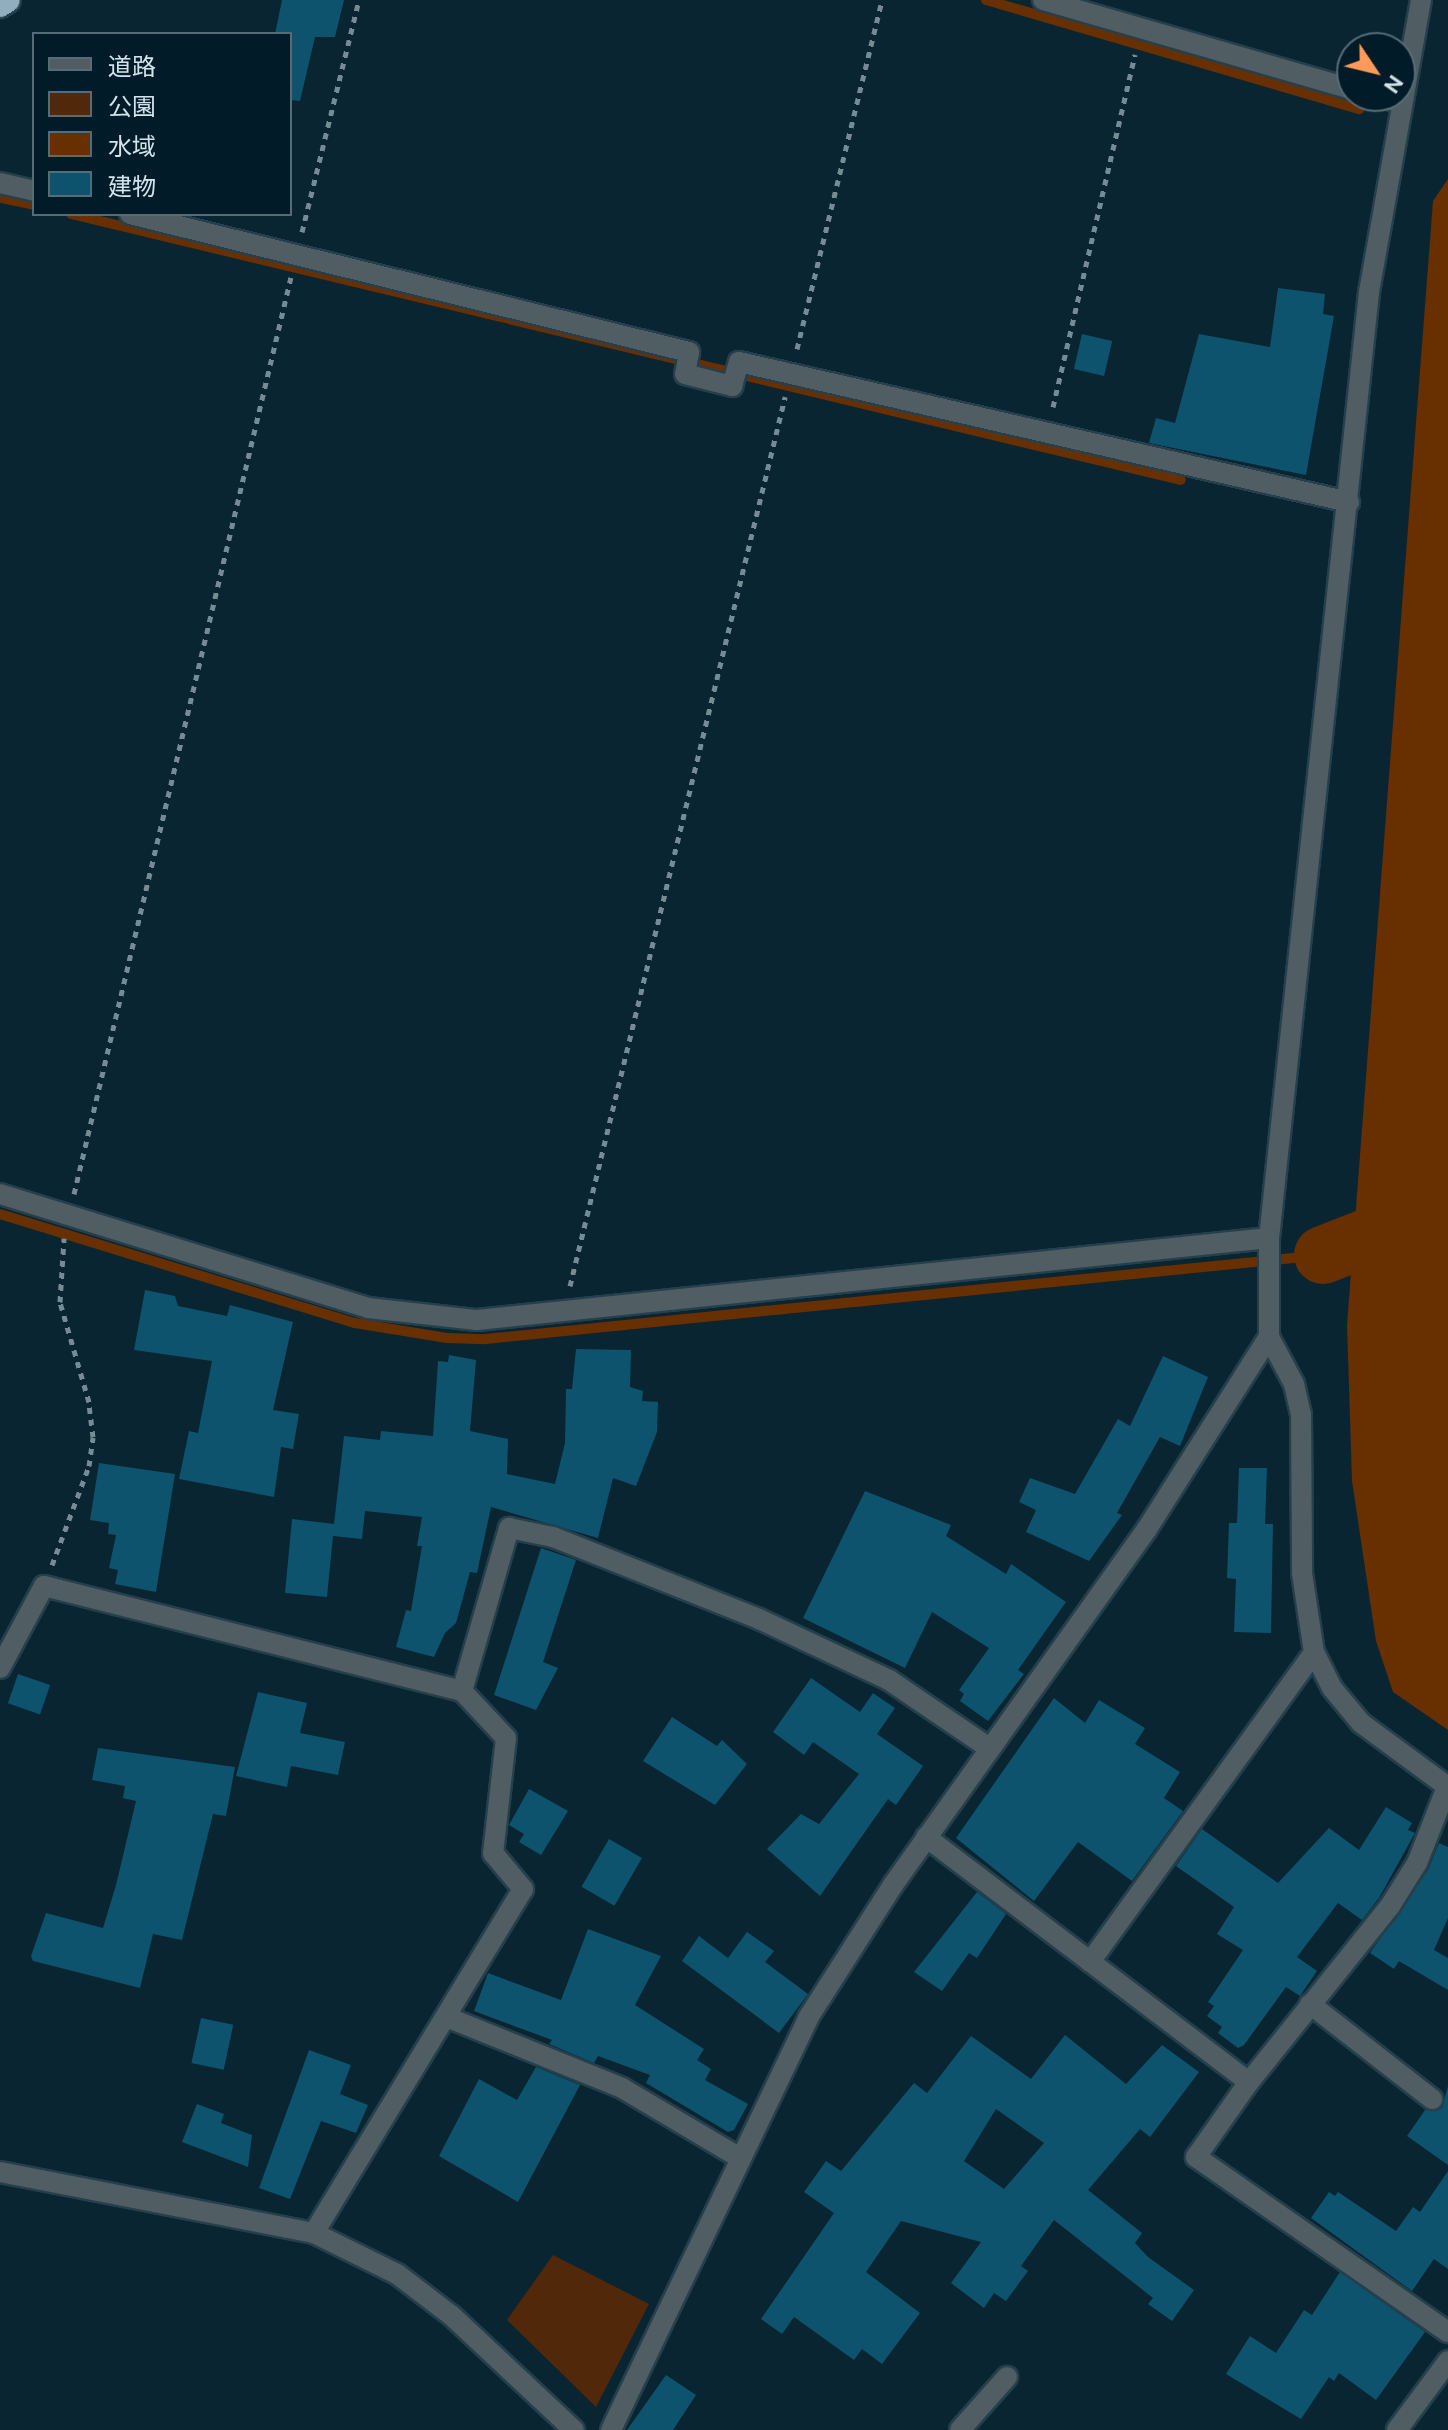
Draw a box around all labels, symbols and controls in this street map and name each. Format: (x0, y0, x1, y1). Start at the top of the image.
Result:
legend (32, 32, 292, 216)
north arrow (1336, 32, 1416, 112)
text: 道路 (108, 53, 156, 80)
text: N (1379, 71, 1409, 99)
text: 公園 (108, 93, 156, 120)
text: 水域 (108, 133, 156, 160)
text: 建物 (108, 173, 156, 200)

